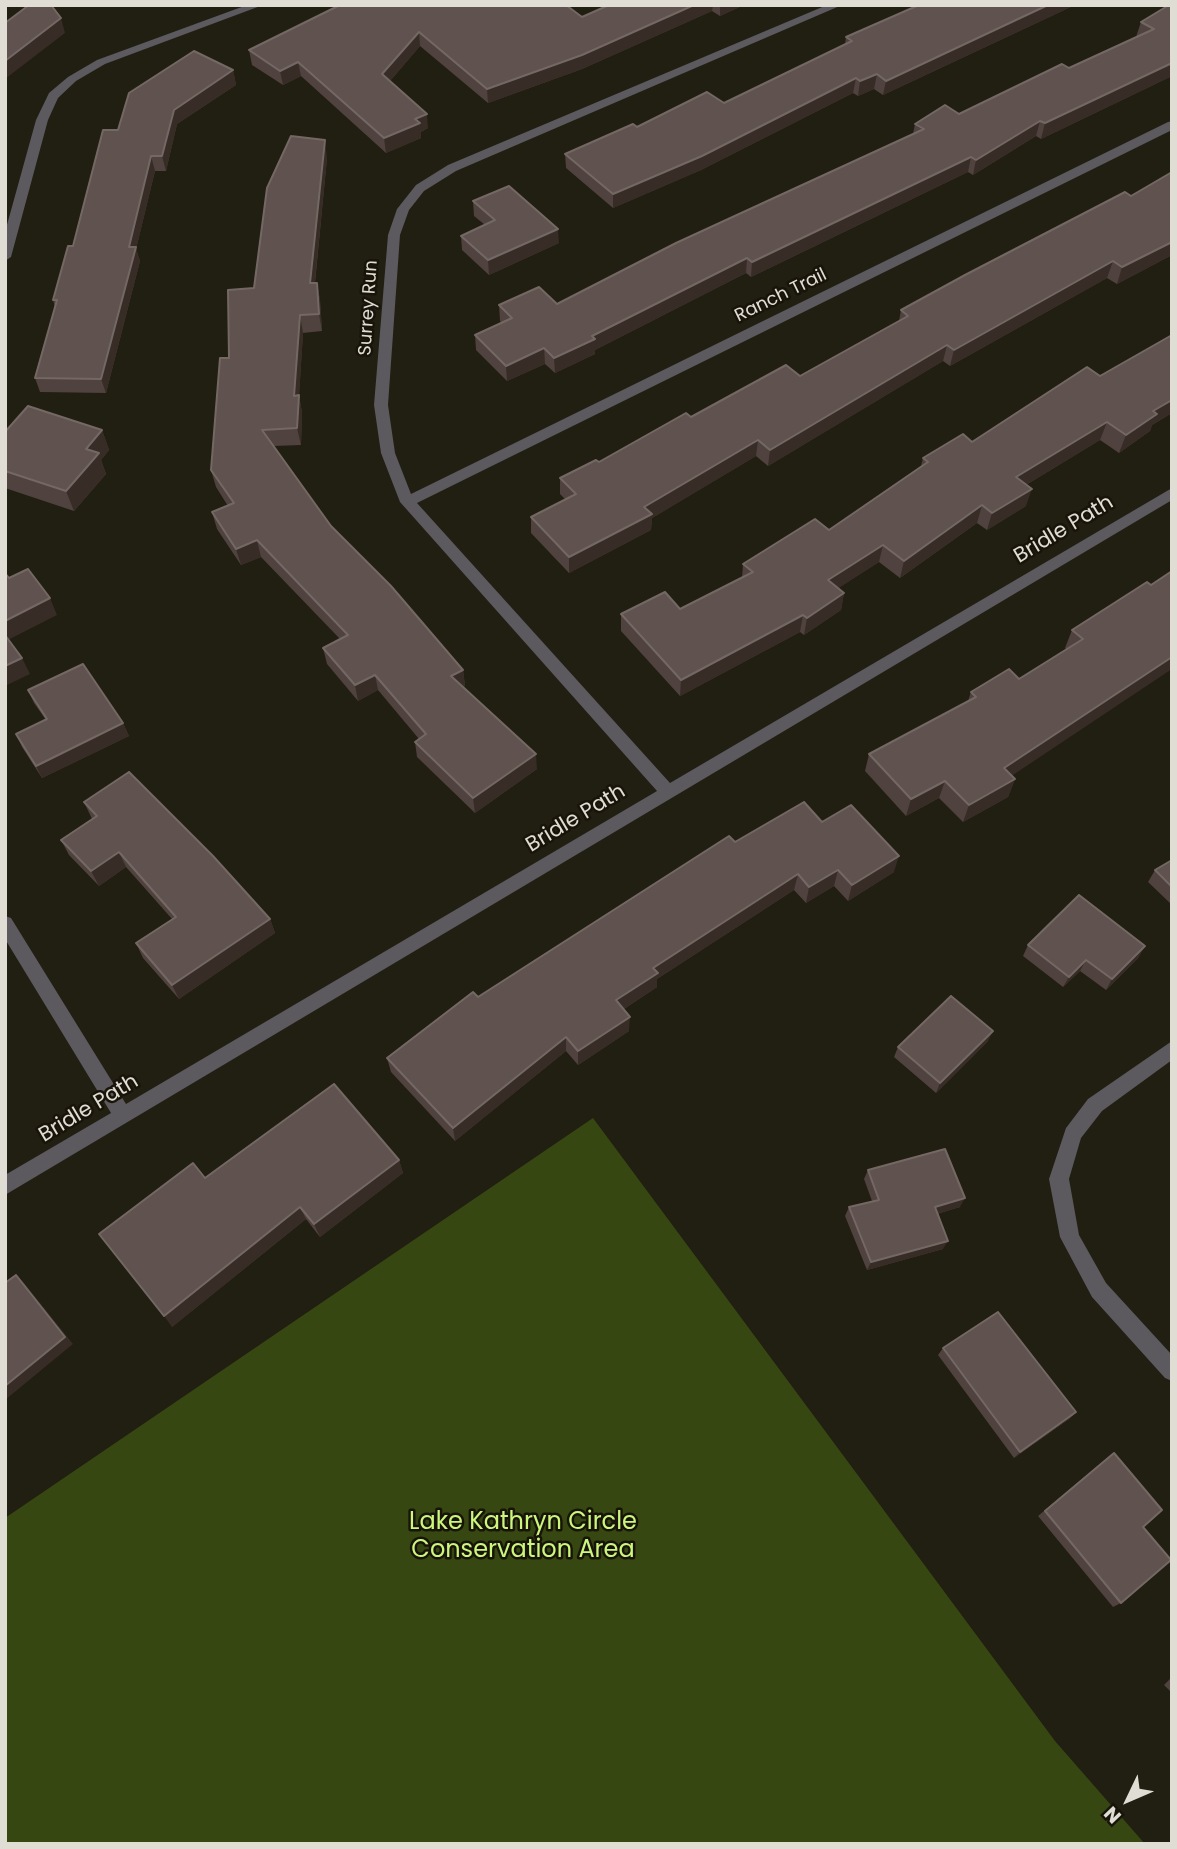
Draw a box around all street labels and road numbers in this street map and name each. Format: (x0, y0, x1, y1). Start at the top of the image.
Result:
street label: Surrey Run (355, 260, 383, 356)
street label: Ranch Trail (732, 265, 830, 327)
street label: Bridle Path (1010, 491, 1118, 569)
street label: Bridle Path (522, 780, 630, 858)
street label: Bridle Path (35, 1070, 143, 1148)

